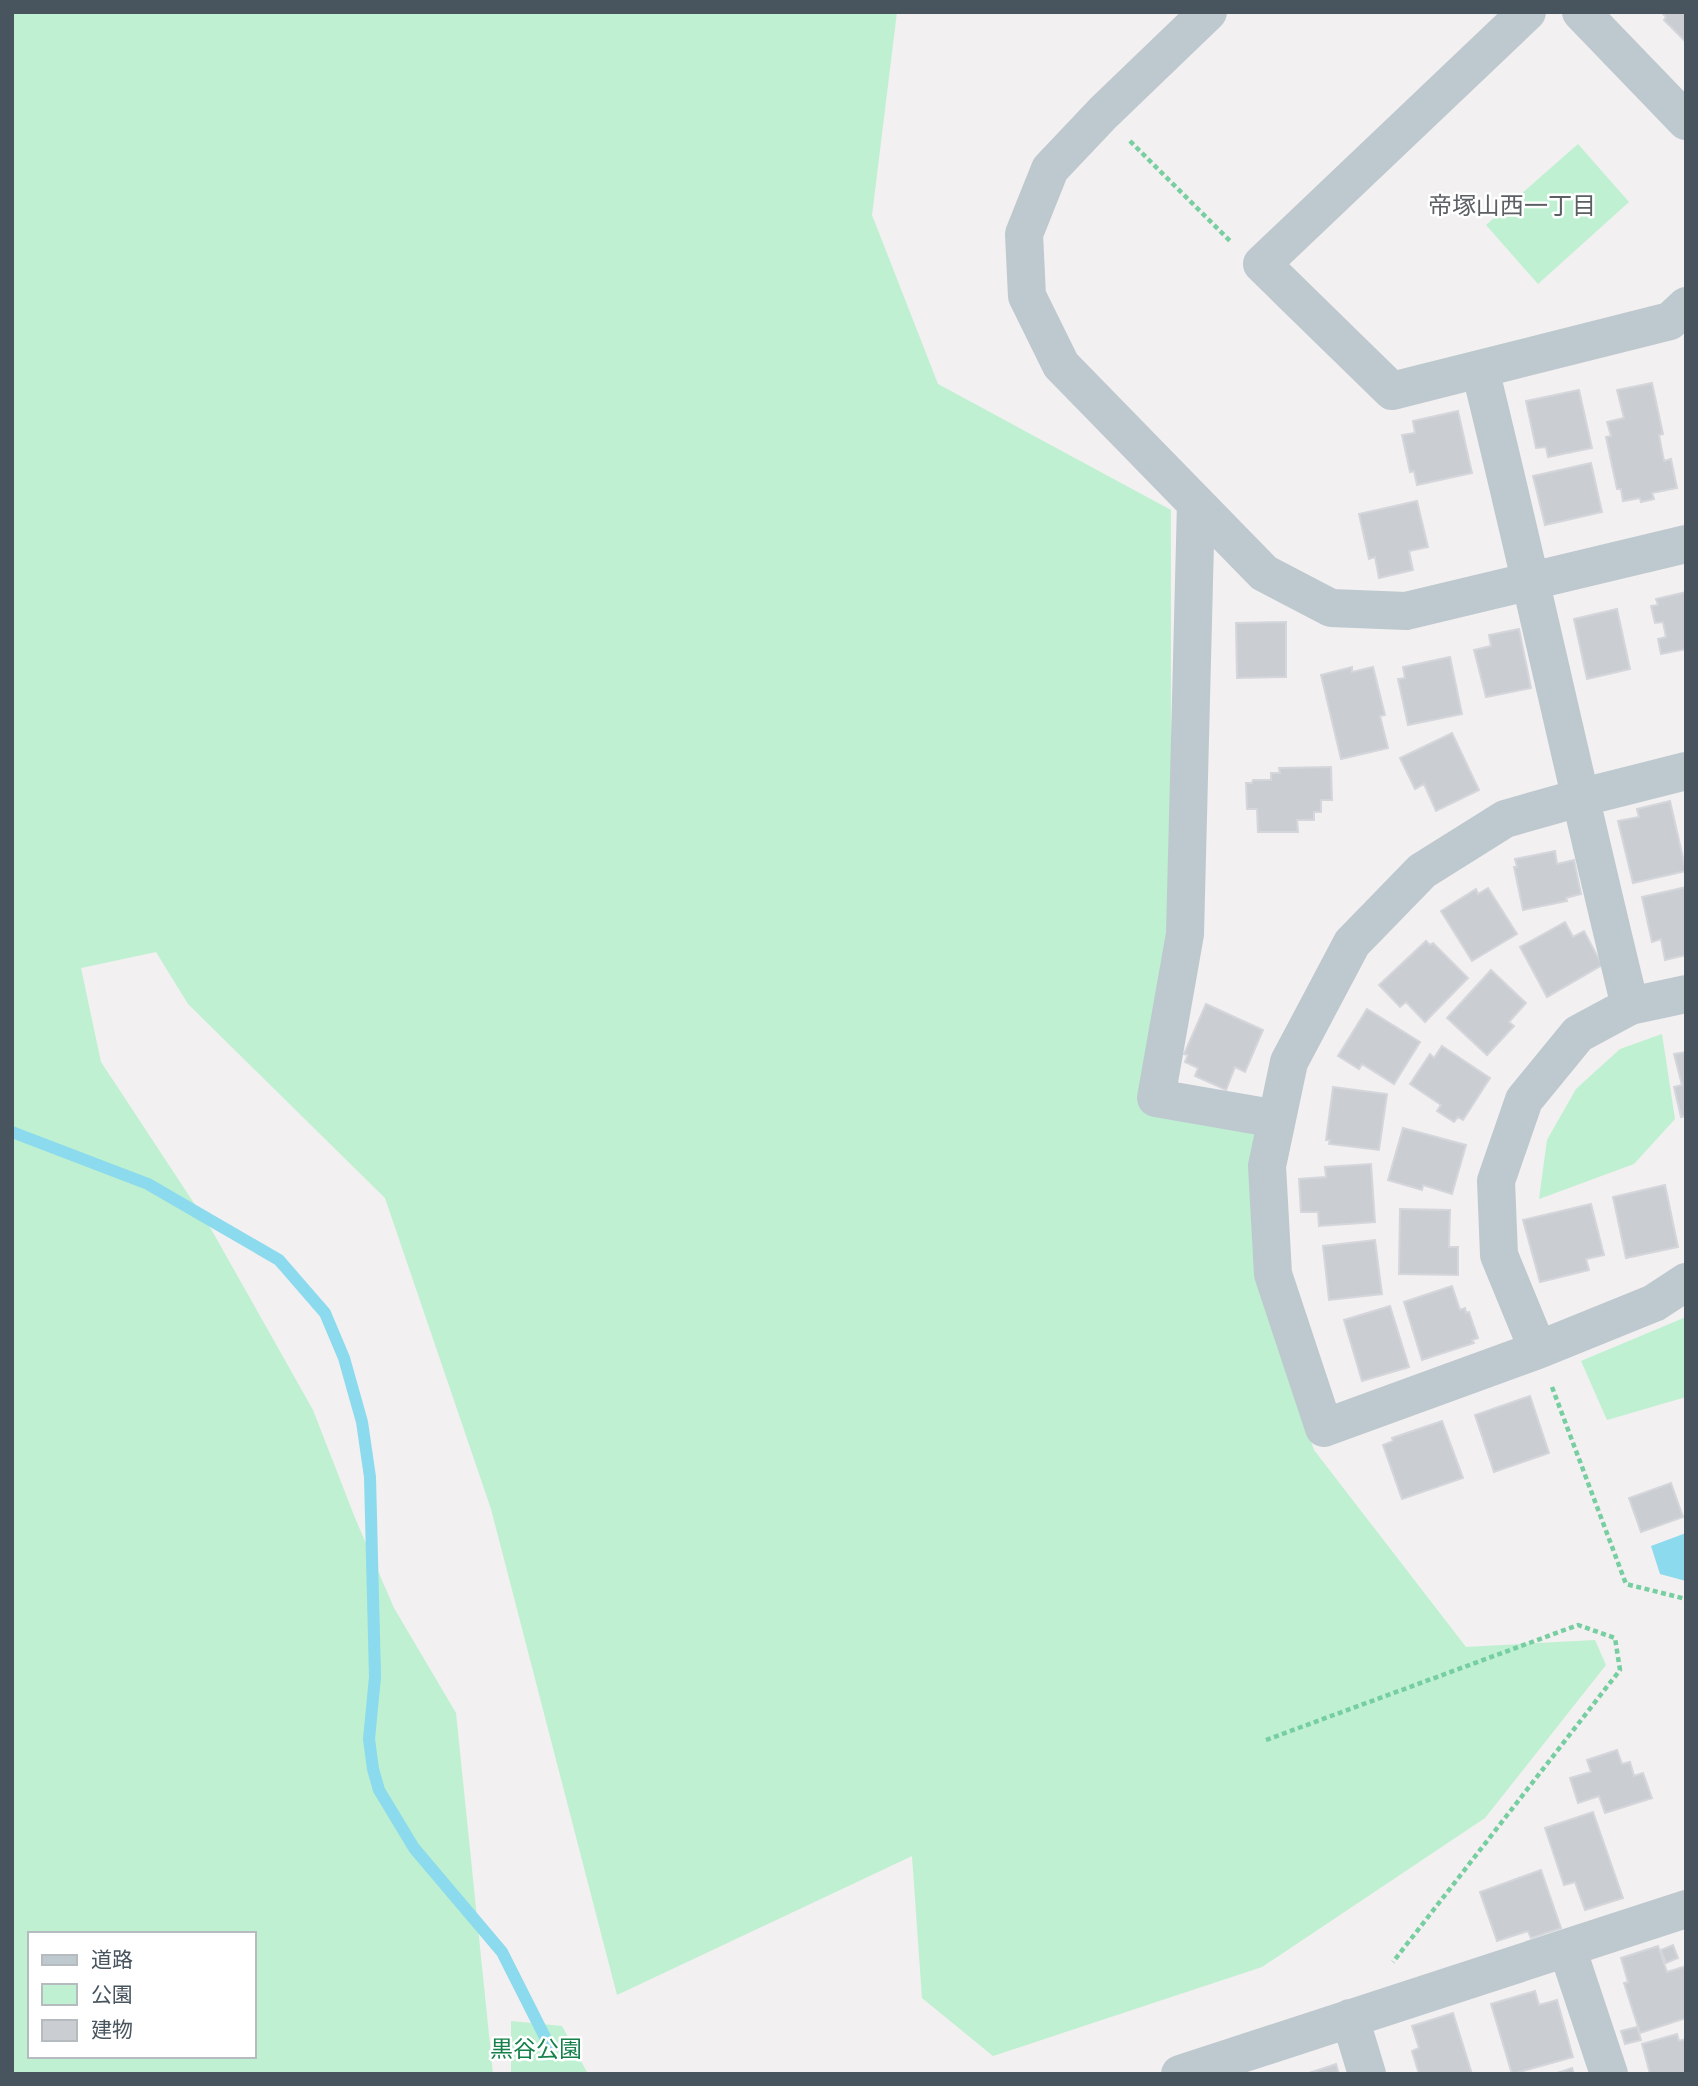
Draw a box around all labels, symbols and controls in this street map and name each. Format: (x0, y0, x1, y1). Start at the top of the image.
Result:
district label: 帝塚山西一丁目 (1428, 192, 1596, 220)
legend (28, 1932, 256, 2058)
text: 道路 (91, 1947, 133, 1973)
text: 公園 (91, 1982, 133, 2008)
text: 建物 (91, 2017, 133, 2043)
park label: 黒谷公園 (490, 2035, 582, 2063)

